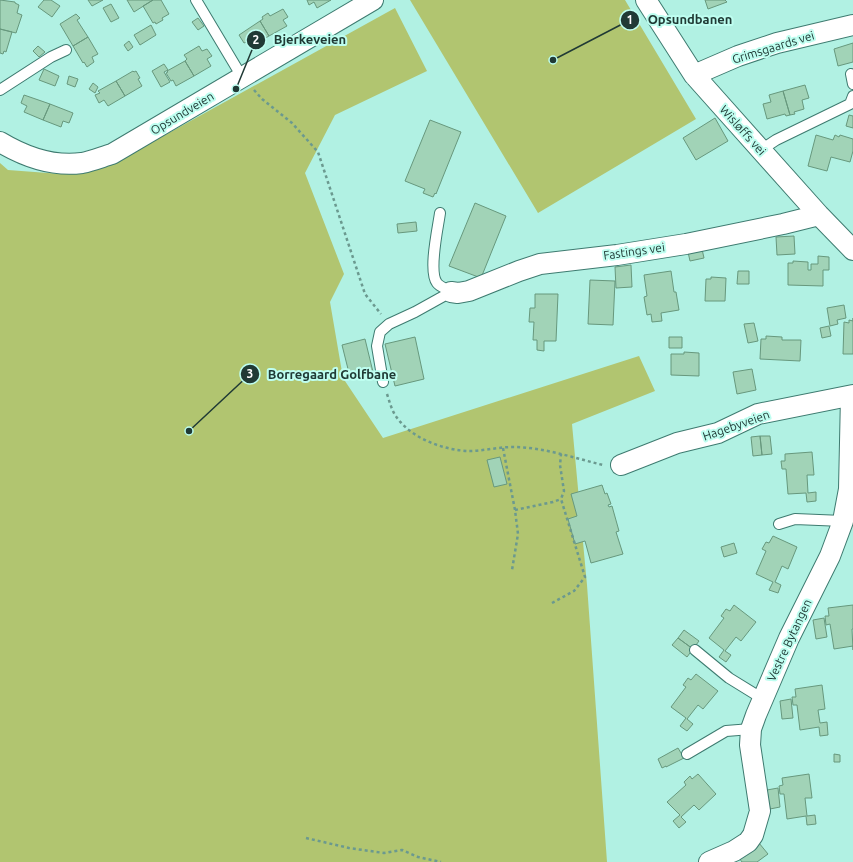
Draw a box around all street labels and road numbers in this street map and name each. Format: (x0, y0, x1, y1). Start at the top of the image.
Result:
street label: Grimsgaards vei (730, 28, 816, 66)
street label: Opsundveien (148, 89, 216, 137)
street label: Wisløffs vei (717, 103, 769, 157)
street label: Fastings vei (602, 240, 666, 262)
street label: Hagebyveien (701, 407, 771, 443)
street label: Vestre Bytangen (764, 597, 814, 683)

